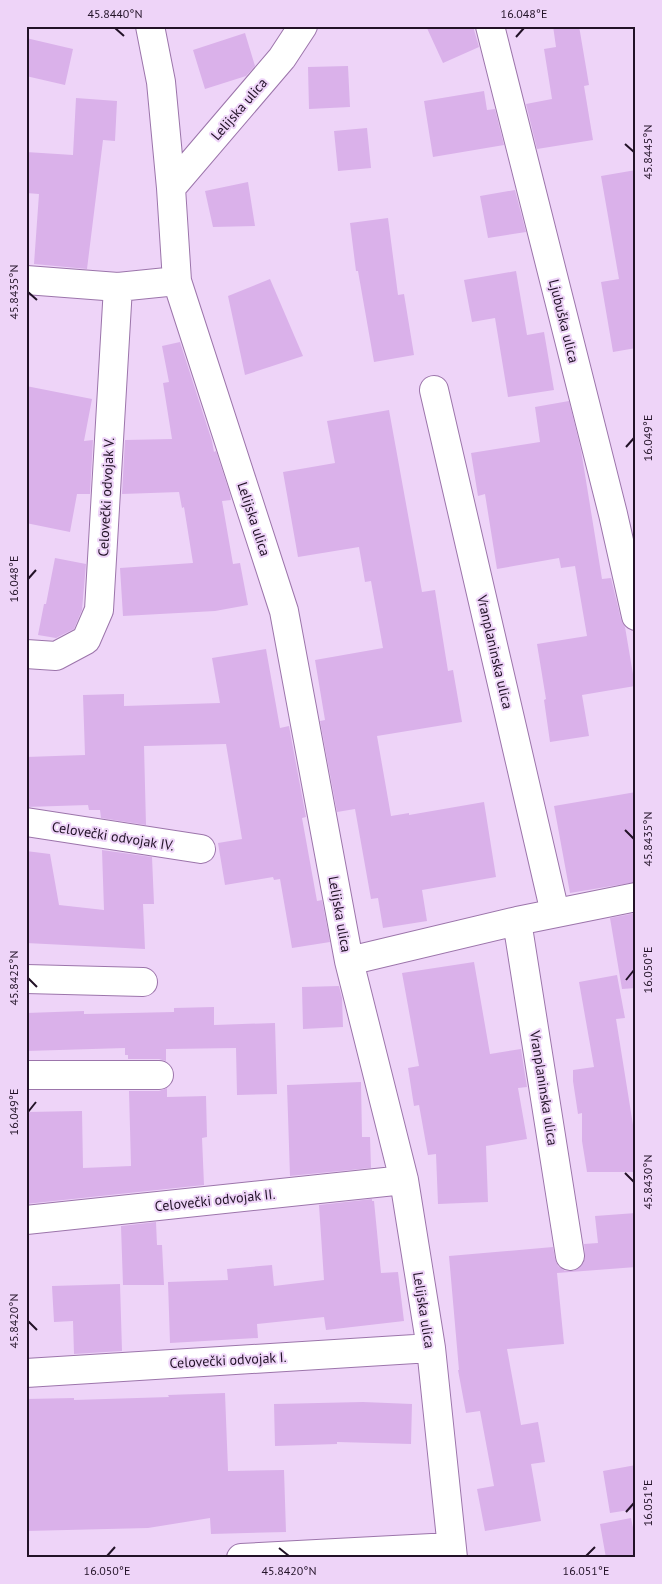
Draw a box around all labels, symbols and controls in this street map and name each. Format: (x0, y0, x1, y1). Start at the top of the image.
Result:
text: 45.8440°N (88, 6, 142, 21)
text: 16.048°E (501, 6, 547, 21)
street label: Lelijska ulica (207, 74, 271, 144)
text: 45.8445°N (640, 125, 655, 179)
text: 45.8435°N (6, 265, 21, 319)
street label: Ljubuška ulica (545, 277, 583, 365)
text: 16.049°E (640, 415, 655, 461)
street label: Celovečki odvojak V. (94, 437, 118, 557)
street label: Lelijska ulica (234, 480, 274, 558)
text: 16.048°E (6, 556, 21, 602)
street label: Vranplaninska ulica (473, 592, 517, 711)
text: 45.8435°N (640, 812, 655, 866)
street label: Celovečki odvojak IV. (51, 817, 175, 855)
street label: Lelijska ulica (324, 875, 356, 954)
text: 16.050°E (640, 947, 655, 993)
text: 45.8425°N (6, 951, 21, 1005)
street label: Vranplaninska ulica (526, 1028, 562, 1147)
text: 16.049°E (6, 1089, 21, 1135)
text: 45.8430°N (640, 1155, 655, 1209)
street label: Celovečki odvojak II. (154, 1185, 276, 1215)
street label: Lelijska ulica (409, 1271, 439, 1350)
text: 45.8420°N (6, 1294, 21, 1348)
street label: Celovečki odvojak I. (169, 1348, 287, 1372)
text: 16.051°E (640, 1480, 655, 1526)
text: 16.050°E (84, 1563, 130, 1578)
text: 45.8420°N (262, 1563, 316, 1578)
text: 16.051°E (563, 1563, 609, 1578)

